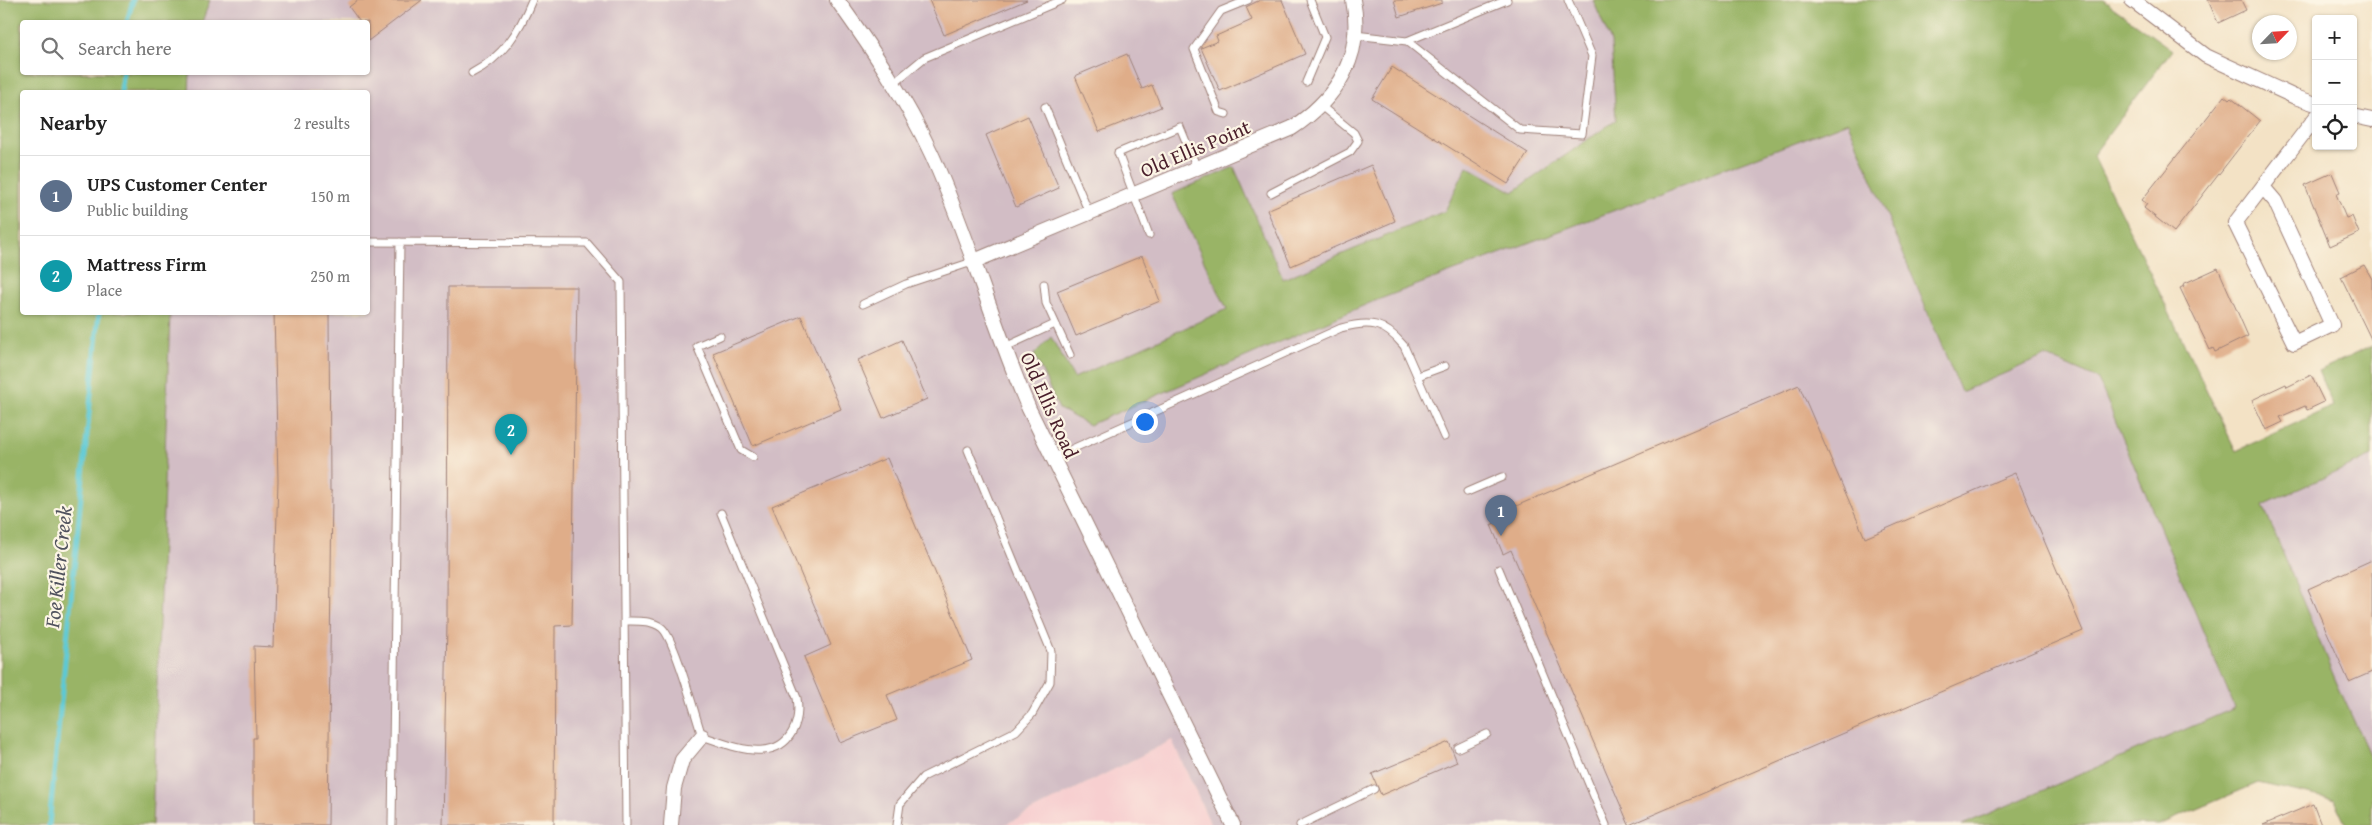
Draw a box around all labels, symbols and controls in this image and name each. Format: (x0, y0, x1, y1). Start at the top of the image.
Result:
north arrow (2252, 15, 2297, 60)
map controls (2312, 15, 2357, 150)
button: + (2312, 15, 2357, 60)
search box (20, 20, 370, 75)
icon: search (38, 34, 66, 62)
text: Search here (78, 34, 172, 62)
button: − (2312, 60, 2357, 105)
button: locate (2312, 105, 2357, 150)
text: Nearby (40, 107, 107, 138)
text: 2 results (293, 111, 350, 135)
street label: Old Ellis Point (1135, 112, 1255, 184)
text: UPS Customer Center (87, 170, 267, 198)
text: 1 (52, 184, 60, 208)
text: 150 m (310, 184, 350, 208)
text: Public building (87, 198, 188, 222)
text: Mattress Firm (87, 250, 206, 278)
text: 2 (52, 264, 60, 288)
text: 250 m (310, 264, 350, 288)
text: Place (87, 278, 122, 302)
street label: Old Ellis Road (1014, 347, 1087, 463)
your location (1132, 409, 1158, 435)
pin: 2 (495, 414, 527, 455)
pin: 1 (1485, 495, 1517, 536)
water label: Foe Killer Creek (36, 504, 80, 630)

